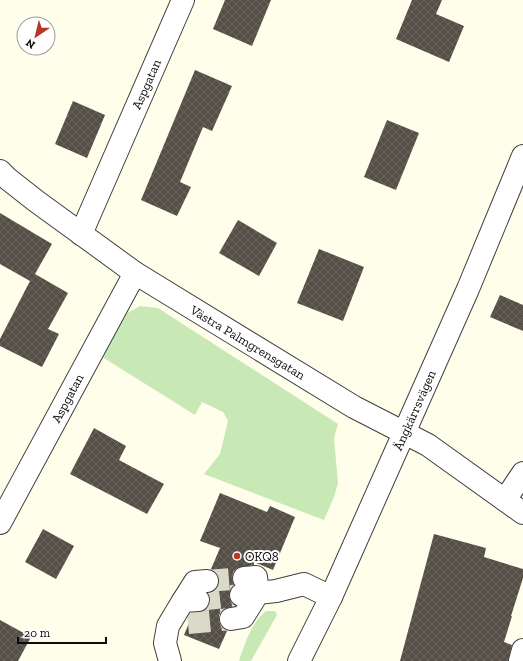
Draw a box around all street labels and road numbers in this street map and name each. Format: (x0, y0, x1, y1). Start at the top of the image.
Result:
street label: Aspgatan (129, 56, 164, 112)
street label: Västra Palmgrensgatan (187, 302, 308, 383)
street label: Ängkärrsvägen (390, 367, 439, 453)
street label: Aspgatan (48, 371, 87, 425)

